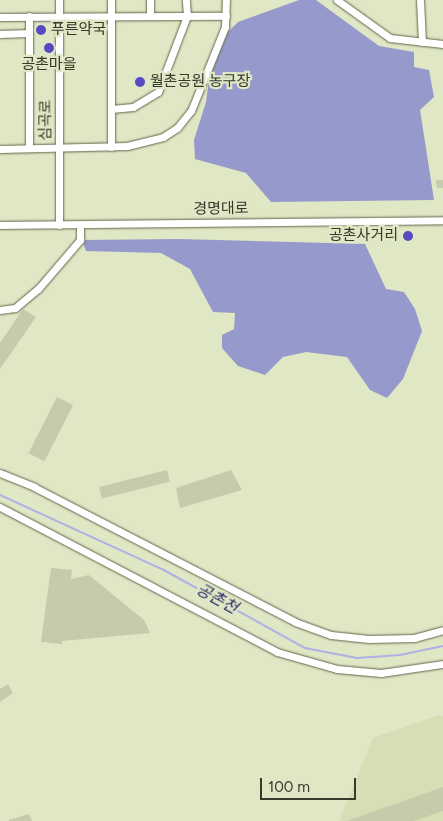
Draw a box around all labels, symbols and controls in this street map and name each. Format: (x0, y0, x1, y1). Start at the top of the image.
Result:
place label: 푸른약국 (51, 21, 106, 39)
marker: 푸른약국 (35, 24, 47, 36)
marker: 공촌마을 (43, 42, 55, 54)
place label: 공촌마을 (21, 56, 77, 74)
place label: 월촌공원 농구장 (150, 73, 250, 91)
marker: 월촌공원 농구장 (134, 76, 146, 88)
street label: 심곡로 (37, 99, 55, 141)
street label: 경명대로 (193, 200, 249, 218)
place label: 공촌사거리 (329, 227, 398, 245)
marker: 공촌사거리 (402, 230, 414, 242)
water label: 공촌천 (193, 580, 241, 618)
scale bar (263, 768, 359, 800)
text: 100 m (268, 778, 310, 796)

